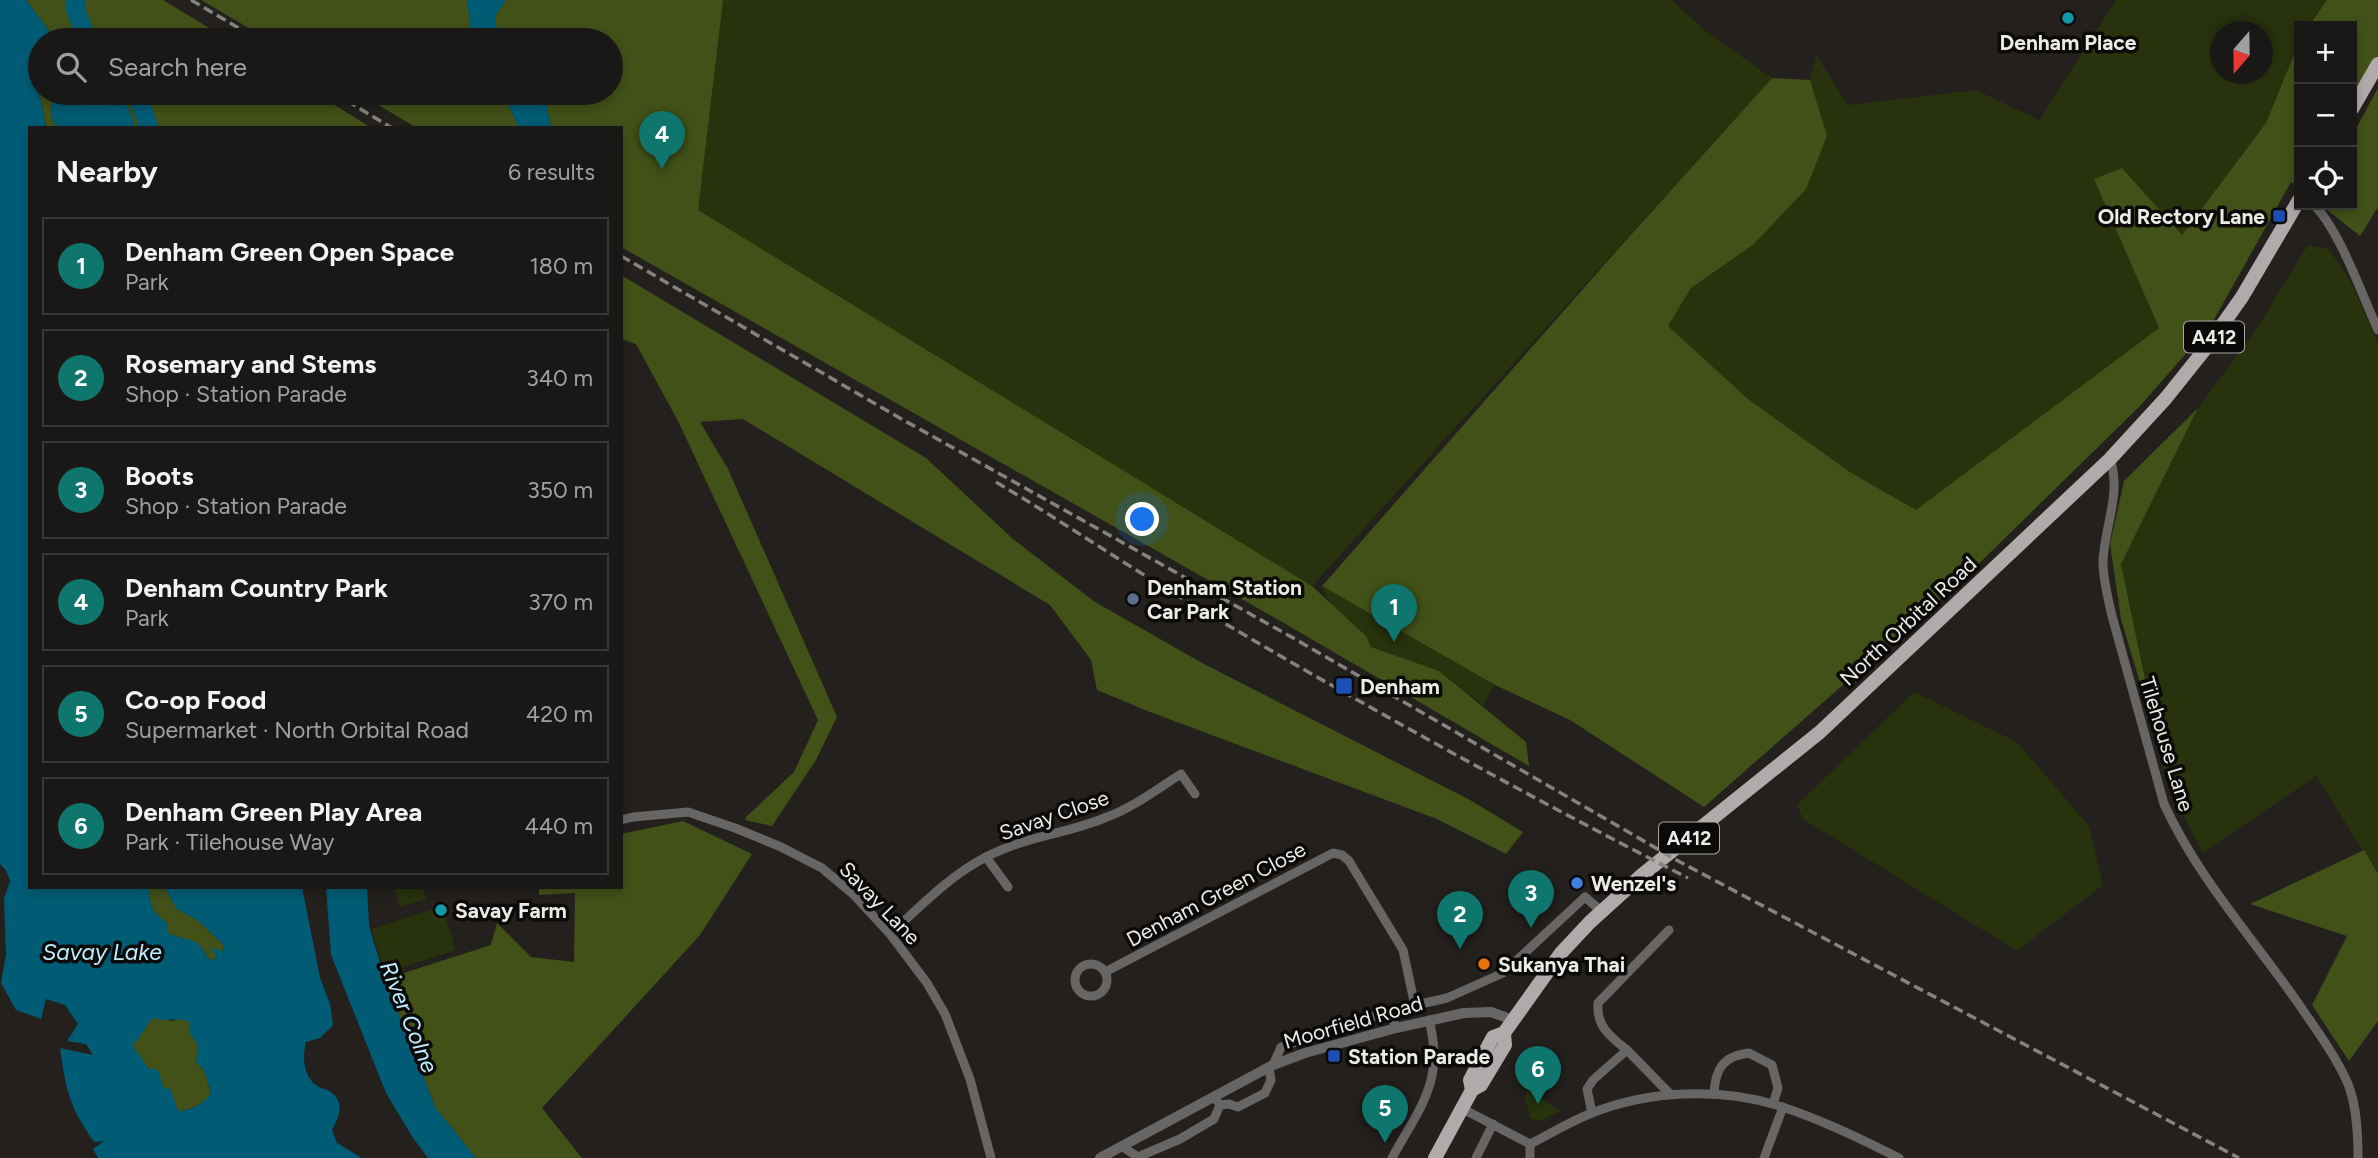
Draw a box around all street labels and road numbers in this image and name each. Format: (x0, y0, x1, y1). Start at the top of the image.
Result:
road number: A412 (2184, 322, 2244, 352)
street label: North Orbital Road (1834, 551, 1982, 691)
street label: Tilehouse Lane (2135, 674, 2199, 814)
street label: Savay Close (996, 785, 1112, 845)
road number: A412 (1659, 822, 1719, 853)
street label: Denham Green Close (1122, 836, 1310, 952)
street label: Savay Lane (834, 856, 926, 950)
street label: Moorfield Road (1280, 990, 1426, 1054)

